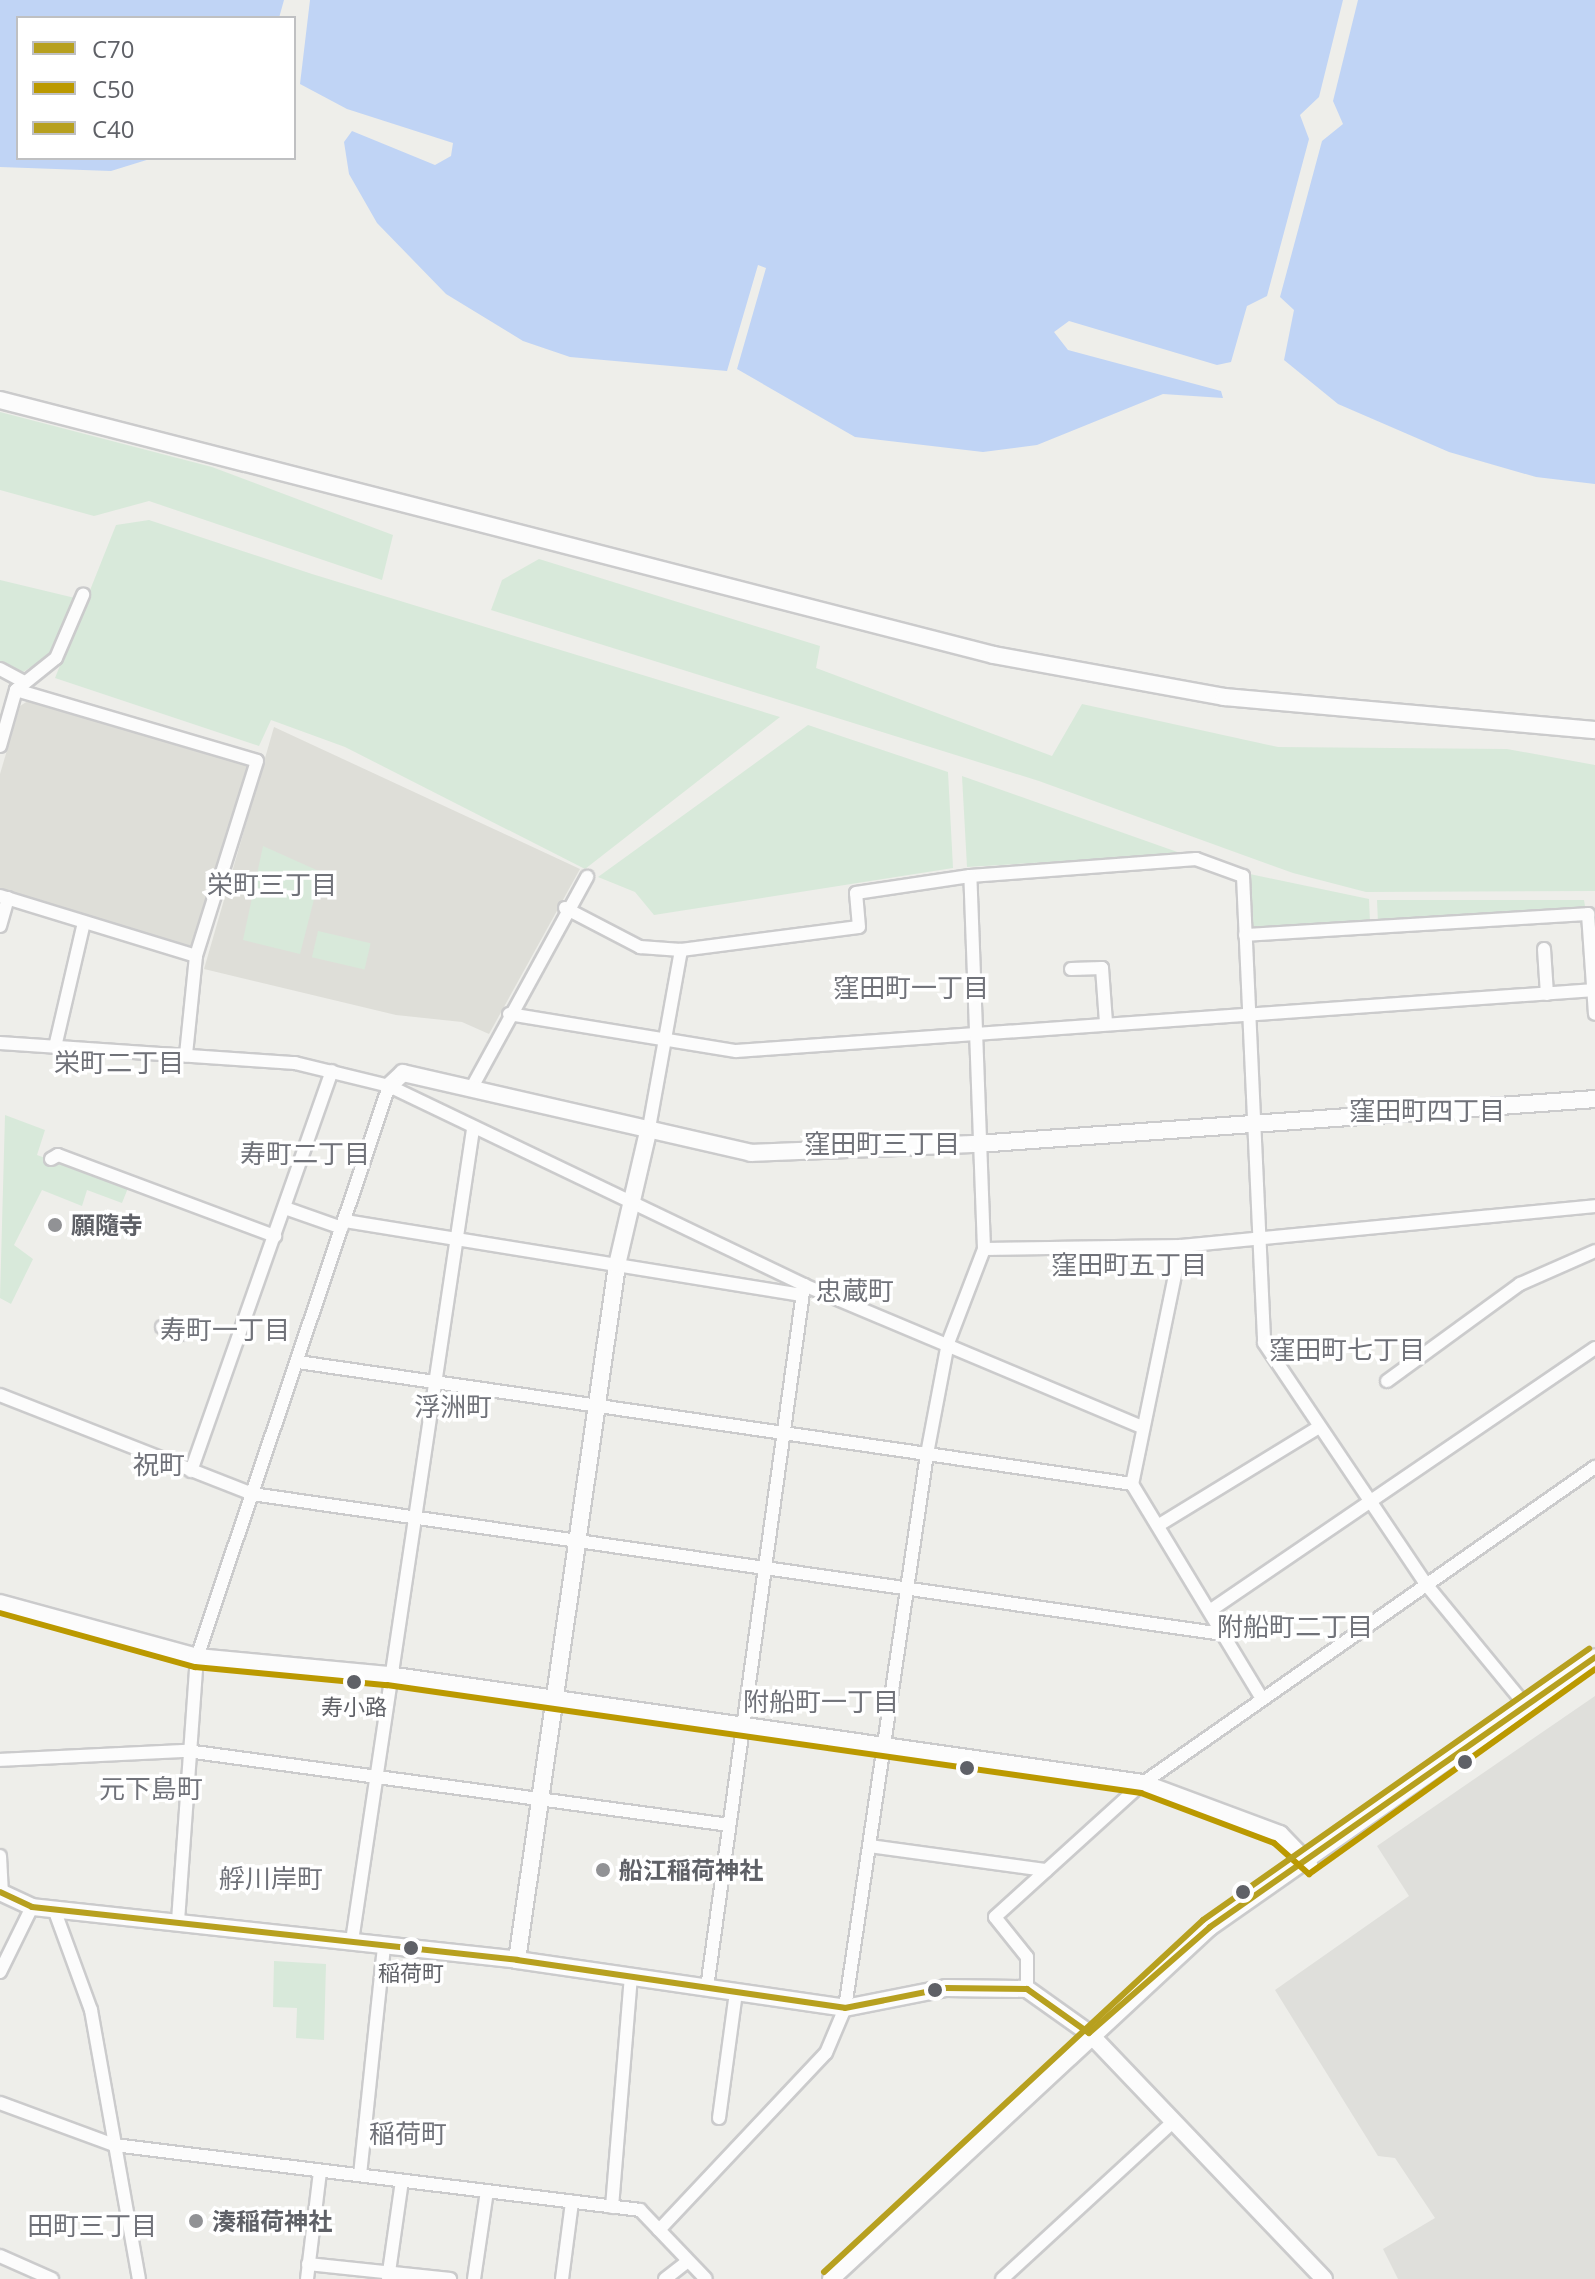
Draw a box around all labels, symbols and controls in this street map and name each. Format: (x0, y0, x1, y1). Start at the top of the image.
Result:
legend (16, 16, 296, 160)
text: C70 (92, 32, 135, 65)
text: C50 (92, 72, 135, 105)
text: C40 (92, 112, 135, 145)
district label: 栄町三丁目 (207, 869, 337, 901)
district label: 窪田町一丁目 (833, 972, 989, 1004)
district label: 栄町二丁目 (54, 1047, 184, 1079)
district label: 窪田町四丁目 (1349, 1095, 1505, 1127)
district label: 窪田町三丁目 (804, 1128, 960, 1160)
district label: 寿町二丁目 (240, 1138, 370, 1170)
place label: 願隨寺 (71, 1211, 143, 1239)
marker: 願隨寺 (46, 1216, 64, 1234)
district label: 窪田町五丁目 (1051, 1249, 1207, 1281)
district label: 忠蔵町 (816, 1275, 894, 1307)
district label: 寿町一丁目 (160, 1314, 290, 1346)
district label: 窪田町七丁目 (1269, 1334, 1425, 1366)
district label: 浮洲町 (414, 1391, 492, 1423)
district label: 祝町 (133, 1449, 185, 1481)
district label: 附船町二丁目 (1217, 1611, 1373, 1643)
marker: 寿小路 (346, 1674, 362, 1690)
district label: 附船町一丁目 (743, 1686, 899, 1718)
place label: 寿小路 (321, 1694, 387, 1720)
unlabelled marker (1457, 1754, 1473, 1770)
unlabelled marker (959, 1760, 975, 1776)
district label: 元下島町 (99, 1773, 203, 1805)
place label: 船江稲荷神社 (619, 1856, 763, 1884)
marker: 船江稲荷神社 (594, 1861, 612, 1879)
district label: 艀川岸町 (219, 1863, 323, 1895)
unlabelled marker (1235, 1884, 1251, 1900)
marker: 稲荷町 (403, 1940, 419, 1956)
place label: 稲荷町 (378, 1960, 444, 1986)
unlabelled marker (927, 1982, 943, 1998)
district label: 稲荷町 (369, 2118, 447, 2150)
place label: 湊稲荷神社 (212, 2207, 332, 2235)
district label: 田町三丁目 (27, 2210, 157, 2242)
marker: 湊稲荷神社 (187, 2212, 205, 2230)

